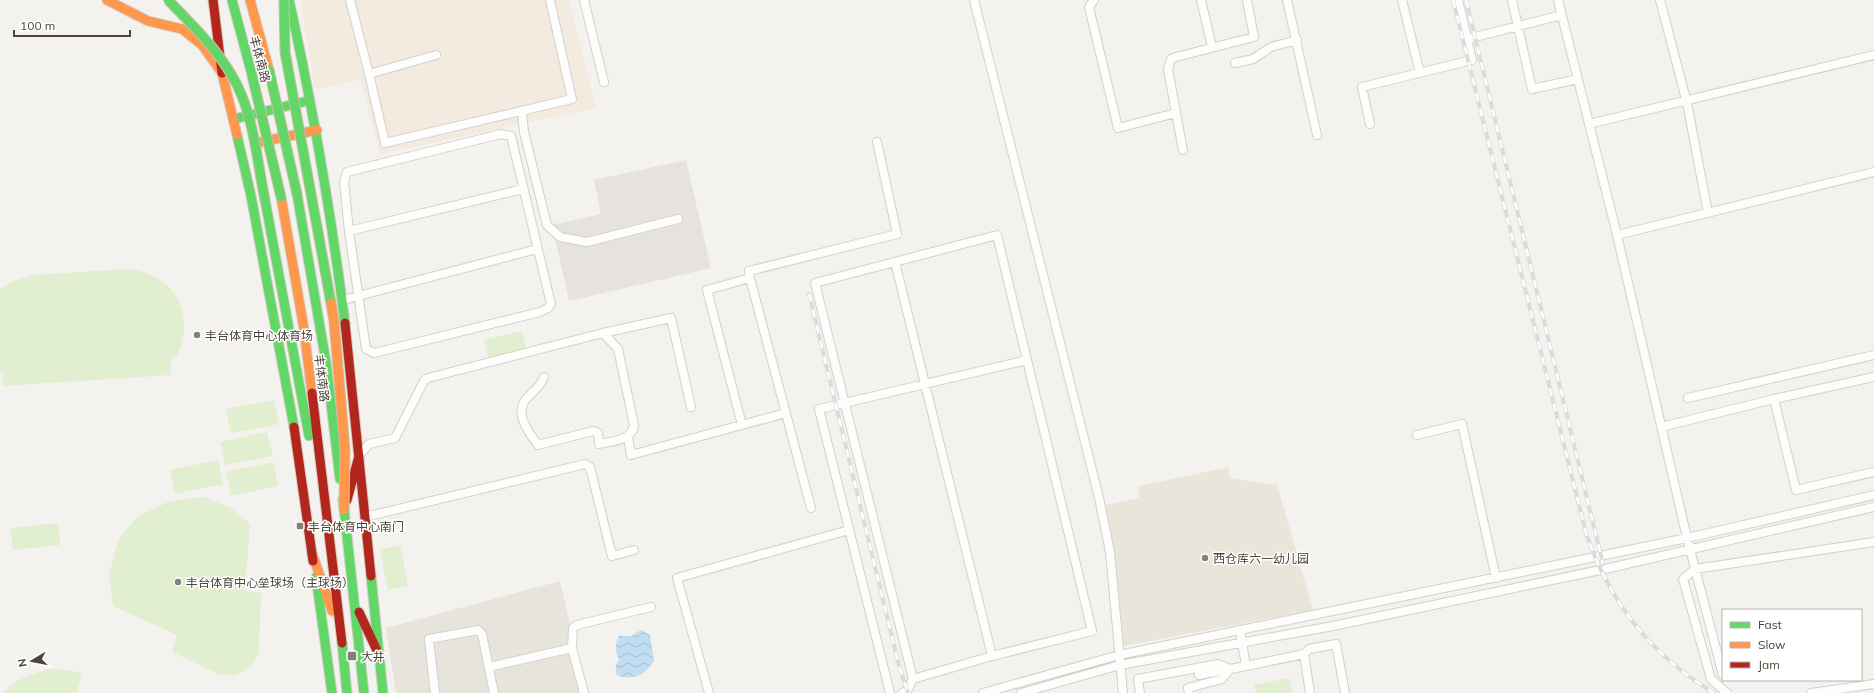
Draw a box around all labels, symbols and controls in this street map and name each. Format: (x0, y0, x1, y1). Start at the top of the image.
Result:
scale bar (14, 12, 130, 38)
text: 100 m (20, 18, 55, 33)
street label: 丰体南路 (247, 34, 273, 84)
place label: 丰台体育中心体育场 (205, 328, 313, 343)
marker: 丰台体育中心体育场 (192, 330, 202, 340)
street label: 丰体南路 (312, 353, 332, 403)
place label: 丰台体育中心南门 (308, 519, 404, 534)
marker: 丰台体育中心南门 (295, 521, 305, 531)
place label: 西仓库六一幼儿园 (1213, 551, 1309, 566)
marker: 西仓库六一幼儿园 (1200, 553, 1210, 563)
place label: 丰台体育中心垒球场（主球场） (186, 575, 354, 590)
marker: 丰台体育中心垒球场（主球场） (173, 577, 183, 587)
legend (1722, 609, 1862, 681)
text: Fast (1758, 617, 1782, 632)
text: Slow (1758, 637, 1786, 652)
north arrow (12, 641, 52, 681)
place label: 大井 (361, 649, 385, 664)
marker: 大井 (346, 650, 358, 662)
text: N (15, 657, 30, 668)
text: Jam (1758, 657, 1780, 672)

